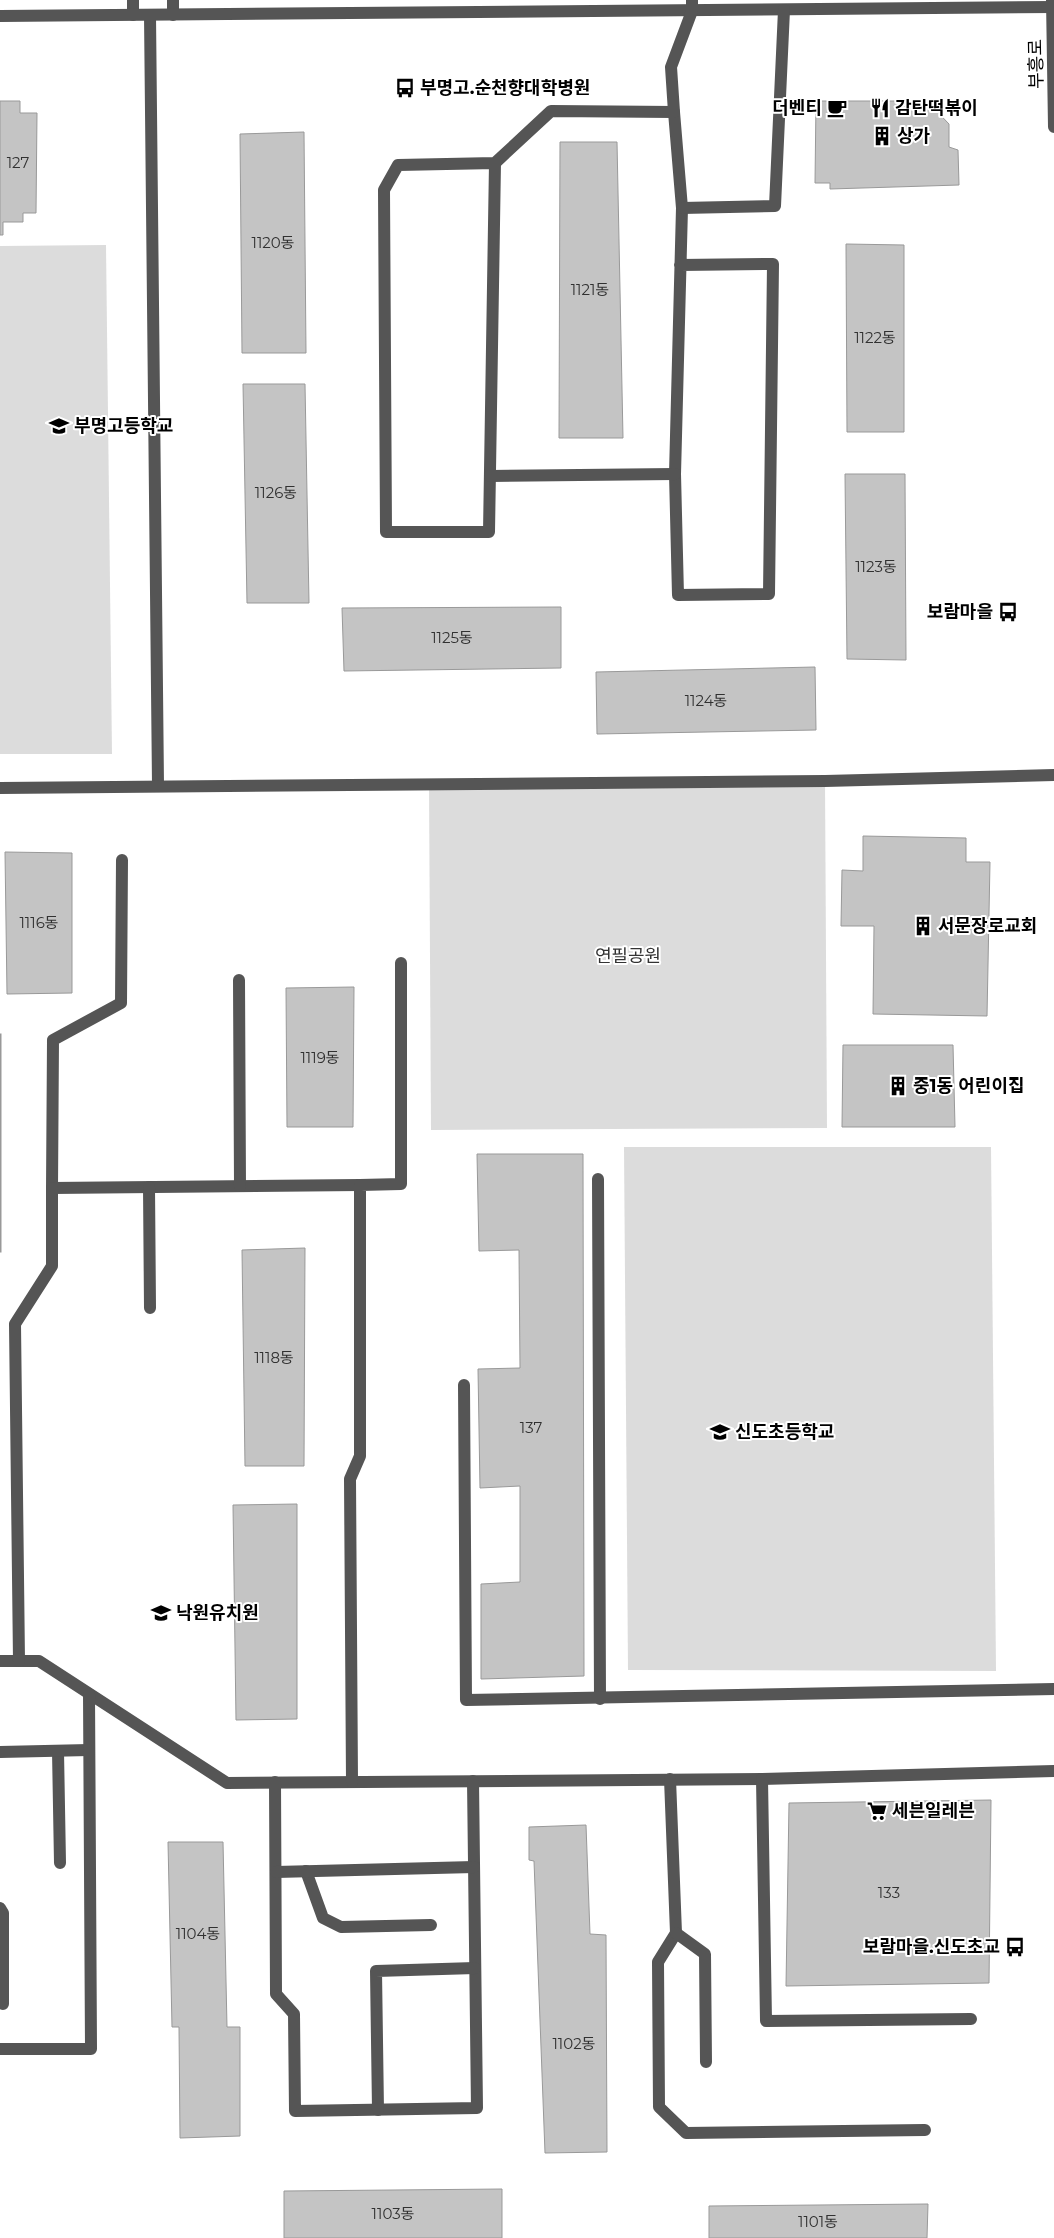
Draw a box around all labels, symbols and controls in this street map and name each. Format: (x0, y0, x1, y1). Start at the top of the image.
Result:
street label: 부흥로 (1025, 39, 1047, 89)
bus stop icon: 부명고.순천향대학병원 (394, 77, 416, 99)
place label: 부명고.순천향대학병원 (420, 77, 590, 99)
place label: 더벤티 (772, 97, 822, 119)
cafe icon: 더벤티 (826, 97, 848, 119)
restaurant icon: 감탄떡볶이 (869, 97, 891, 119)
place label: 감탄떡볶이 (895, 97, 978, 119)
building icon: 상가 (871, 125, 893, 147)
place label: 상가 (897, 125, 931, 147)
house number: 127 (7, 153, 30, 172)
house number: 1120동 (251, 233, 295, 252)
house number: 1121동 (571, 280, 609, 299)
house number: 1122동 (854, 328, 896, 347)
school or university icon: 부명고등학교 (48, 415, 70, 437)
place label: 부명고등학교 (74, 415, 173, 437)
house number: 1126동 (255, 483, 297, 502)
house number: 1123동 (855, 557, 897, 576)
place label: 보람마을 (927, 601, 993, 623)
bus stop icon: 보람마을 (997, 601, 1019, 623)
house number: 1125동 (431, 628, 473, 647)
house number: 1124동 (685, 691, 727, 710)
house number: 1116동 (19, 913, 59, 932)
building icon: 서문장로교회 (912, 915, 934, 937)
place label: 서문장로교회 (938, 915, 1037, 937)
park label: 연필공원 (595, 945, 661, 967)
house number: 1119동 (300, 1048, 340, 1067)
building icon: 중1동 어린이집 (887, 1075, 909, 1097)
place label: 중1동 어린이집 (913, 1075, 1025, 1097)
house number: 1118동 (254, 1348, 294, 1367)
house number: 137 (520, 1418, 542, 1437)
school or university icon: 신도초등학교 (709, 1421, 731, 1443)
place label: 신도초등학교 (735, 1421, 834, 1443)
school or university icon: 낙원유치원 (150, 1602, 172, 1624)
place label: 낙원유치원 (176, 1602, 259, 1624)
supermarket icon: 세븐일레븐 (866, 1800, 888, 1822)
place label: 세븐일레븐 (892, 1800, 975, 1822)
house number: 133 (878, 1883, 900, 1902)
house number: 1104동 (176, 1924, 220, 1943)
place label: 보람마을.신도초교 (863, 1936, 1000, 1958)
bus stop icon: 보람마을.신도초교 (1004, 1936, 1026, 1958)
house number: 1102동 (552, 2034, 596, 2053)
house number: 1103동 (372, 2204, 414, 2223)
house number: 1101동 (798, 2212, 838, 2231)

